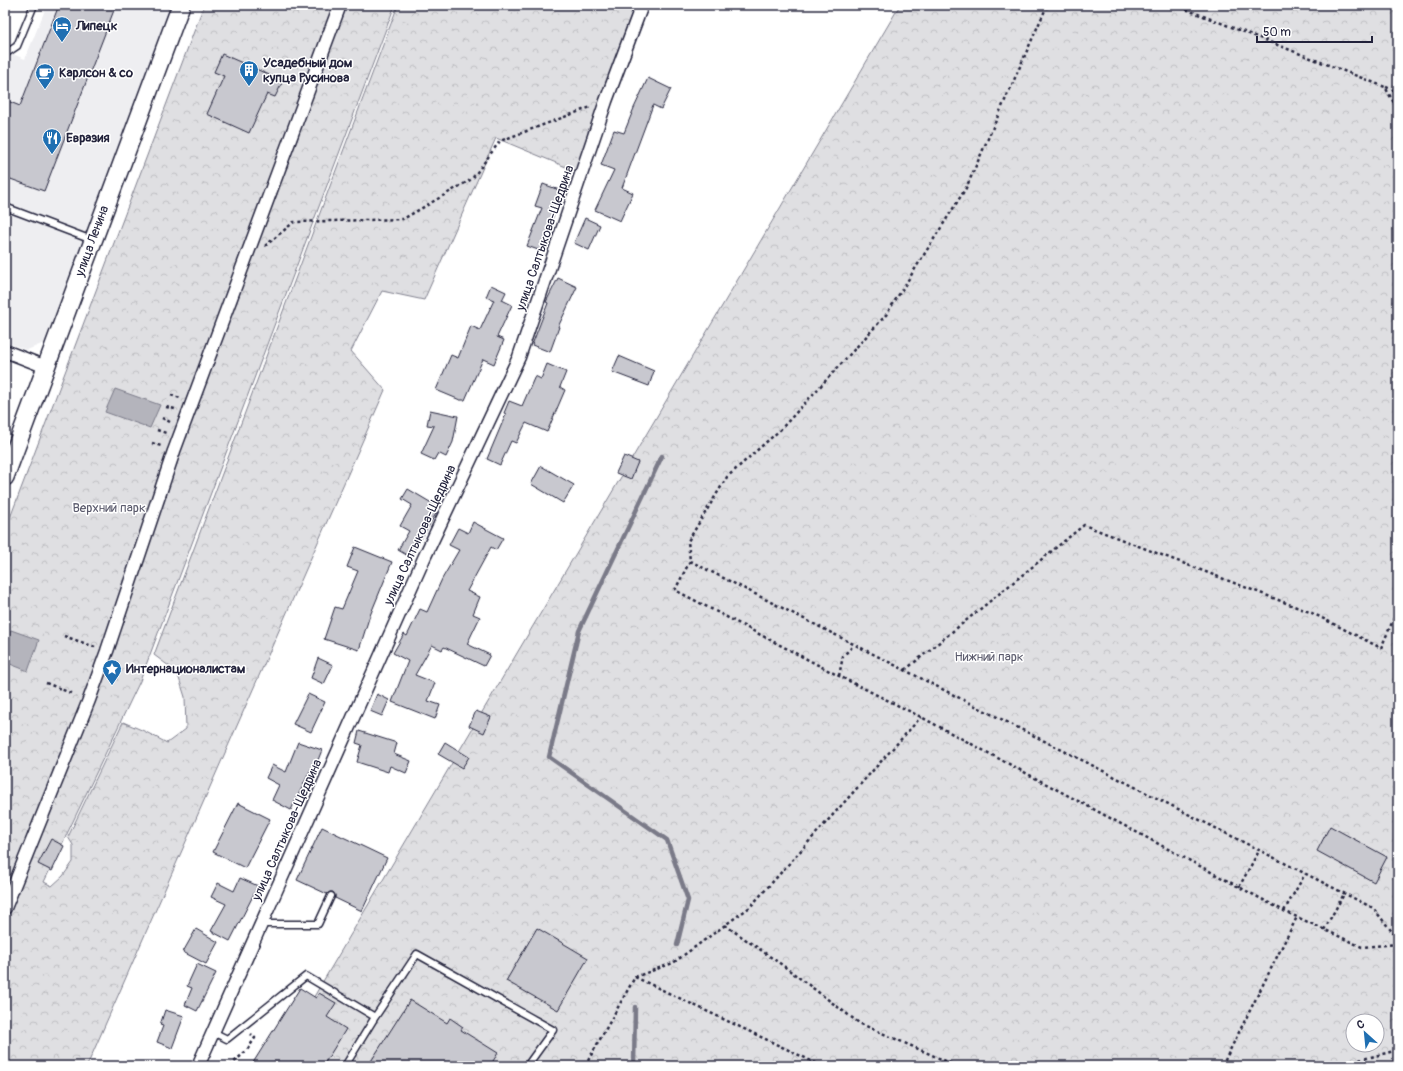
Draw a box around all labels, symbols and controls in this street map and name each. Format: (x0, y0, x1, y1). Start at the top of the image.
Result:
hotel icon: Липецк (51, 15, 73, 43)
place label: Липецк (75, 18, 118, 34)
scale bar (1257, 18, 1372, 44)
text: 50 m (1263, 25, 1291, 40)
place label: Усадебный дом купца Русинова (263, 55, 353, 86)
building icon: Усадебный дом купца Русинова (238, 59, 260, 87)
cafe icon: Карлсон & co (34, 62, 56, 90)
place label: Карлсон & co (59, 65, 133, 81)
restaurant icon: Евразия (41, 127, 63, 155)
place label: Евразия (66, 130, 110, 146)
street label: улица Салтыкова-Щедрина (512, 163, 577, 314)
street label: улица Ленина (71, 203, 112, 280)
street label: улица Салтыкова-Щедрина (380, 462, 460, 609)
park label: Верхний парк (72, 500, 146, 516)
park label: Нижний парк (954, 649, 1024, 665)
place icon: Интернационалистам (101, 658, 123, 686)
place label: Интернационалистам (126, 661, 246, 677)
street label: улица Салтыкова-Щедрина (248, 757, 325, 904)
north arrow (1345, 1013, 1385, 1053)
text: С (1355, 1017, 1367, 1032)

